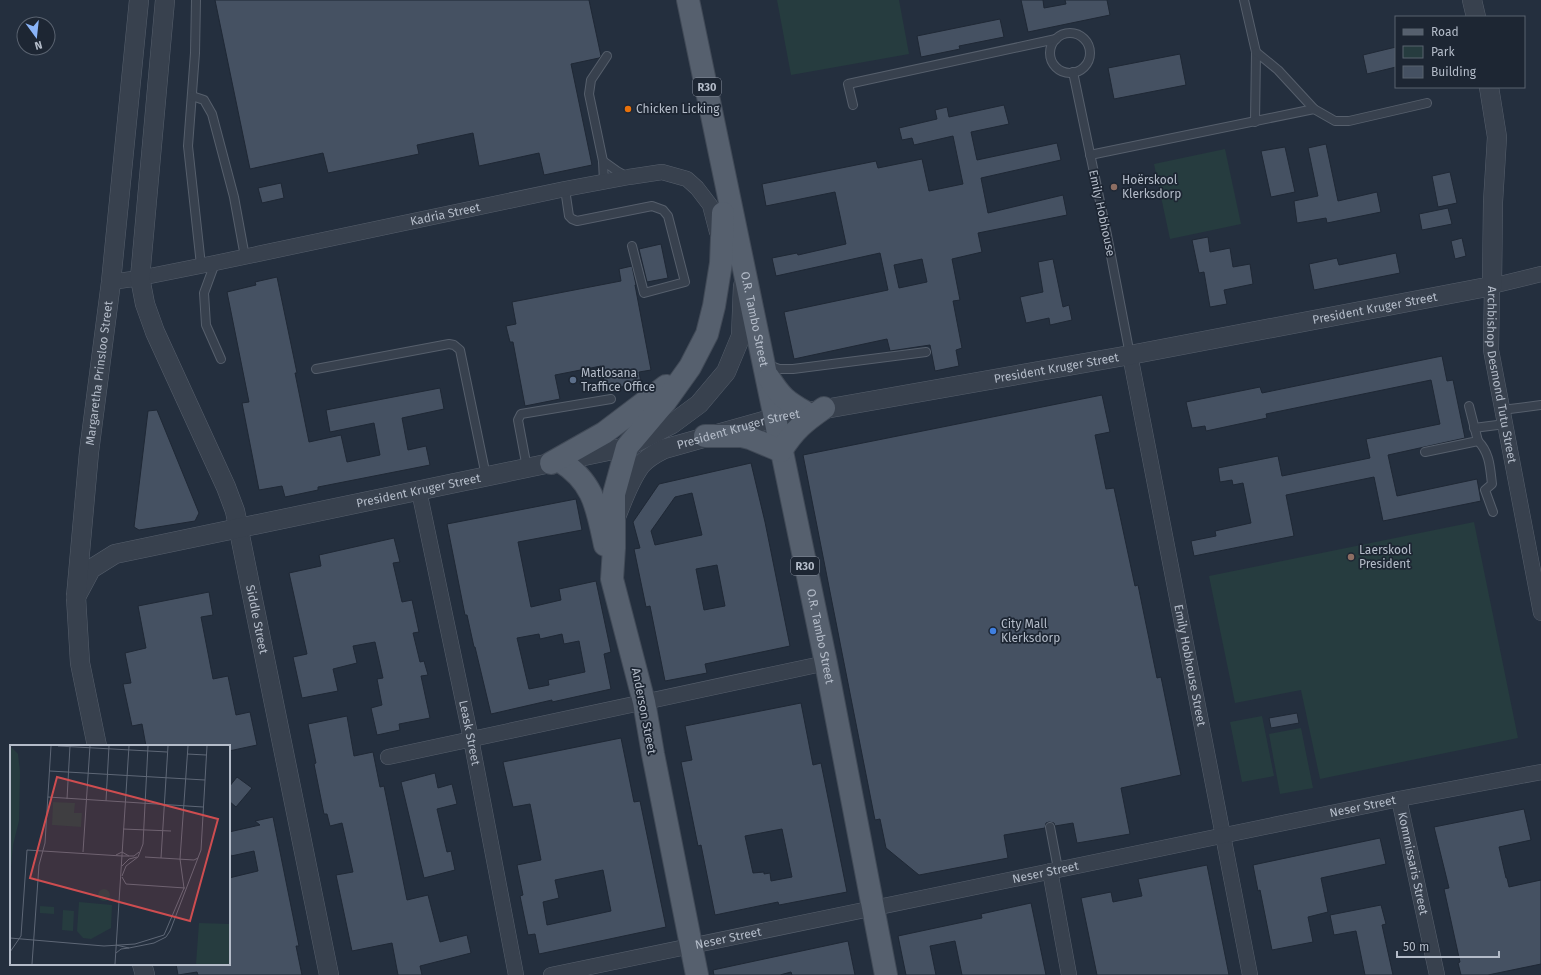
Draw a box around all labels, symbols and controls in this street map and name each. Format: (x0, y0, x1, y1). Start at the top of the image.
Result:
north arrow (16, 16, 56, 56)
legend (1395, 16, 1525, 88)
text: Road (1431, 25, 1459, 39)
text: N (33, 38, 44, 52)
text: Park (1431, 45, 1455, 59)
text: Building (1431, 65, 1477, 79)
road number: R30 (693, 78, 721, 96)
place label: Chicken Licking (636, 102, 720, 116)
marker: Chicken Licking (623, 104, 633, 114)
street label: Emily Hobhouse (1086, 169, 1118, 257)
place label: Hoërskool Klerksdorp (1122, 173, 1181, 201)
marker: Hoërskool Klerksdorp (1109, 182, 1119, 192)
street label: Kadria Street (409, 200, 482, 229)
street label: O.R. Tambo Street (738, 270, 771, 369)
street label: Archbishop Desmond Tutu Street (1484, 286, 1519, 465)
street label: President Kruger Street (1311, 289, 1439, 327)
street label: Margaretha Prinsloo Street (83, 299, 116, 446)
street label: President Kruger Street (993, 350, 1120, 386)
place label: Matlosana Traffice Office (581, 366, 655, 394)
marker: Matlosana Traffice Office (568, 375, 578, 385)
street label: President Kruger Street (675, 406, 801, 452)
street label: President Kruger Street (355, 471, 482, 510)
place label: Laerskool President (1359, 543, 1412, 571)
marker: Laerskool President (1346, 552, 1356, 562)
road number: R30 (791, 557, 819, 575)
street label: Siddle Street (243, 584, 271, 656)
street label: O.R. Tambo Street (804, 588, 837, 686)
street label: Emily Hobhouse Street (1171, 603, 1209, 728)
place label: City Mall Klerksdorp (1001, 617, 1060, 645)
marker: City Mall Klerksdorp (988, 626, 998, 636)
street label: Anderson Street (629, 667, 659, 756)
street label: Leask Street (456, 699, 483, 767)
inset map (10, 745, 230, 965)
street label: Neser Street (1328, 793, 1398, 820)
street label: Kommissaris Street (1395, 811, 1431, 917)
street label: Neser Street (1011, 859, 1080, 886)
street label: Neser Street (694, 924, 763, 952)
scale bar (1397, 933, 1499, 959)
text: 50 m (1403, 940, 1429, 954)

